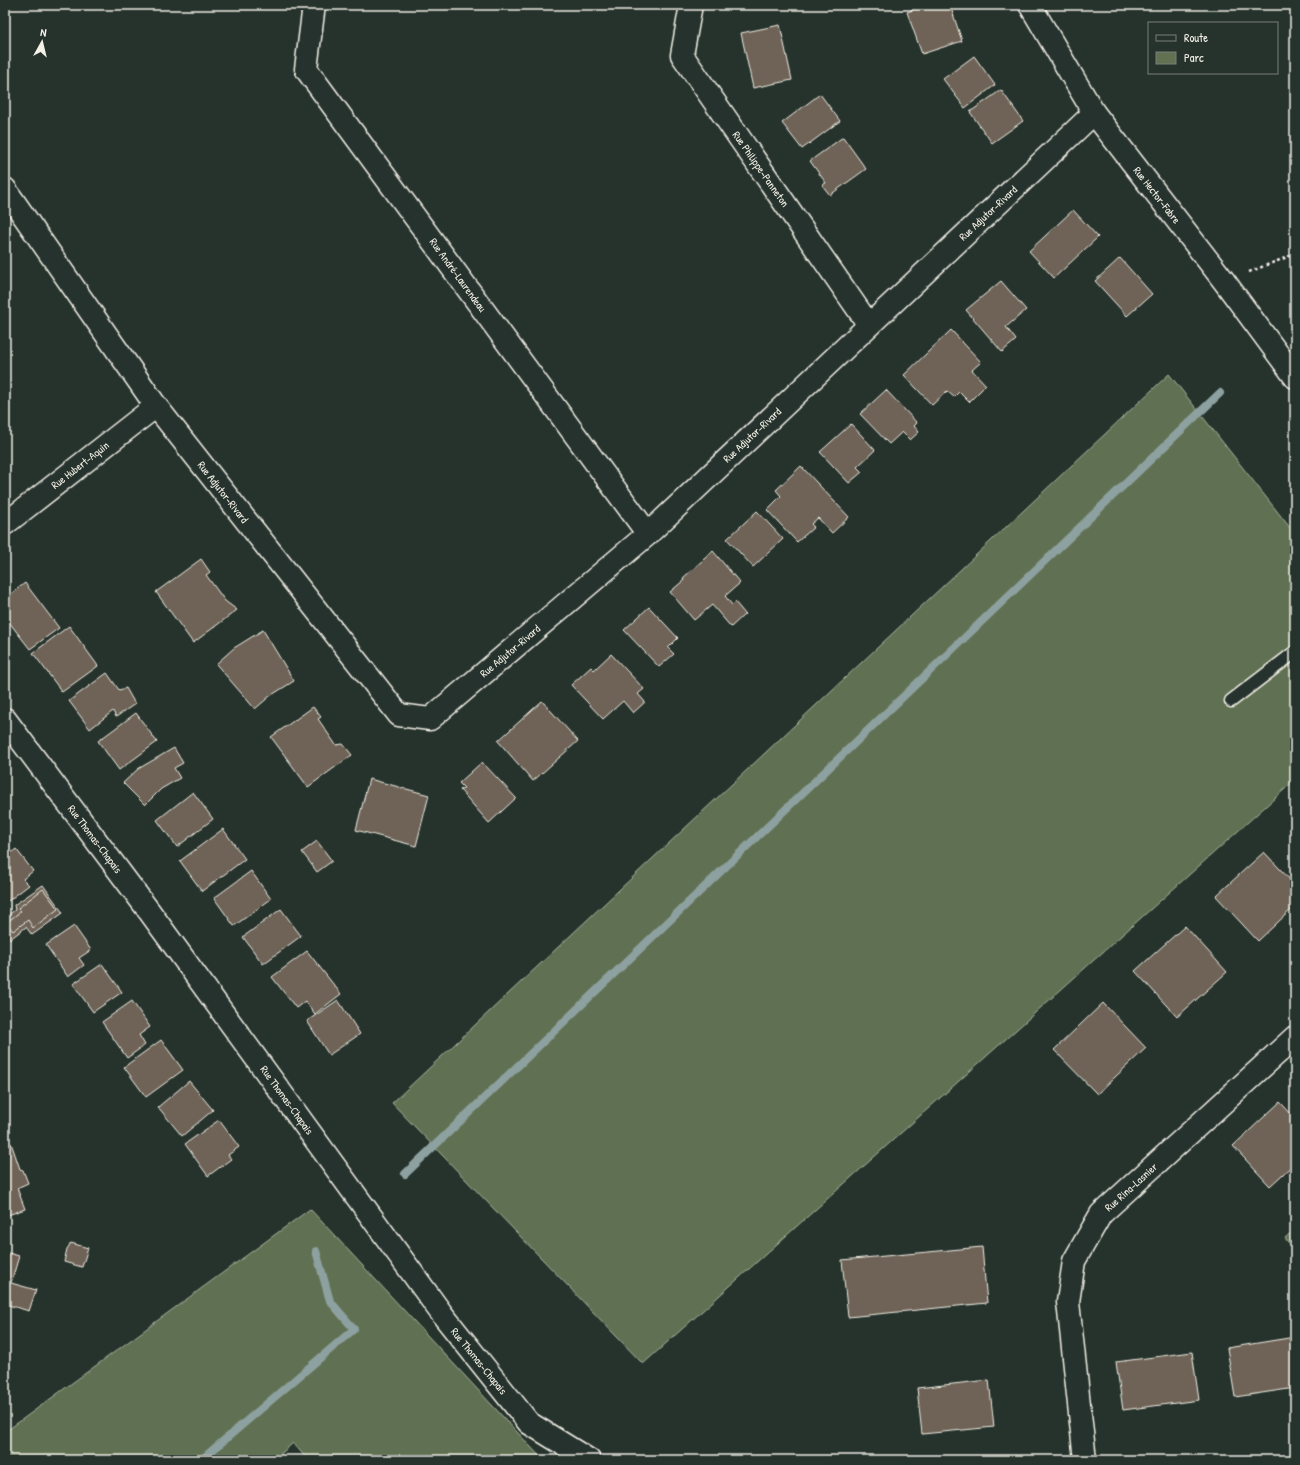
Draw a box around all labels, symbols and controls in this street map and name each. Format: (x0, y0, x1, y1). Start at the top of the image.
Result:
north arrow (22, 22, 62, 62)
legend (1148, 22, 1278, 74)
text: N (40, 25, 47, 39)
text: Route (1184, 29, 1208, 46)
text: Parc (1184, 49, 1204, 66)
street label: Rue Philippe-Panneton (730, 128, 792, 210)
street label: Rue Hector-Fabre (1130, 164, 1184, 227)
street label: Rue Adjutor-Rivard (956, 182, 1021, 244)
street label: Rue André-Laurendeau (427, 235, 490, 315)
street label: Rue Adjutor-Rivard (720, 404, 785, 466)
street label: Rue Hubert-Aquin (48, 438, 112, 492)
street label: Rue Adjutor-Rivard (195, 458, 252, 526)
street label: Rue Adjutor-Rivard (477, 621, 544, 680)
street label: Rue Thomas-Chapais (65, 802, 125, 876)
street label: Rue Thomas-Chapais (257, 1063, 317, 1137)
street label: Rue Rina-Lasnier (1102, 1159, 1161, 1214)
street label: Rue Thomas-Chapais (448, 1325, 510, 1397)

